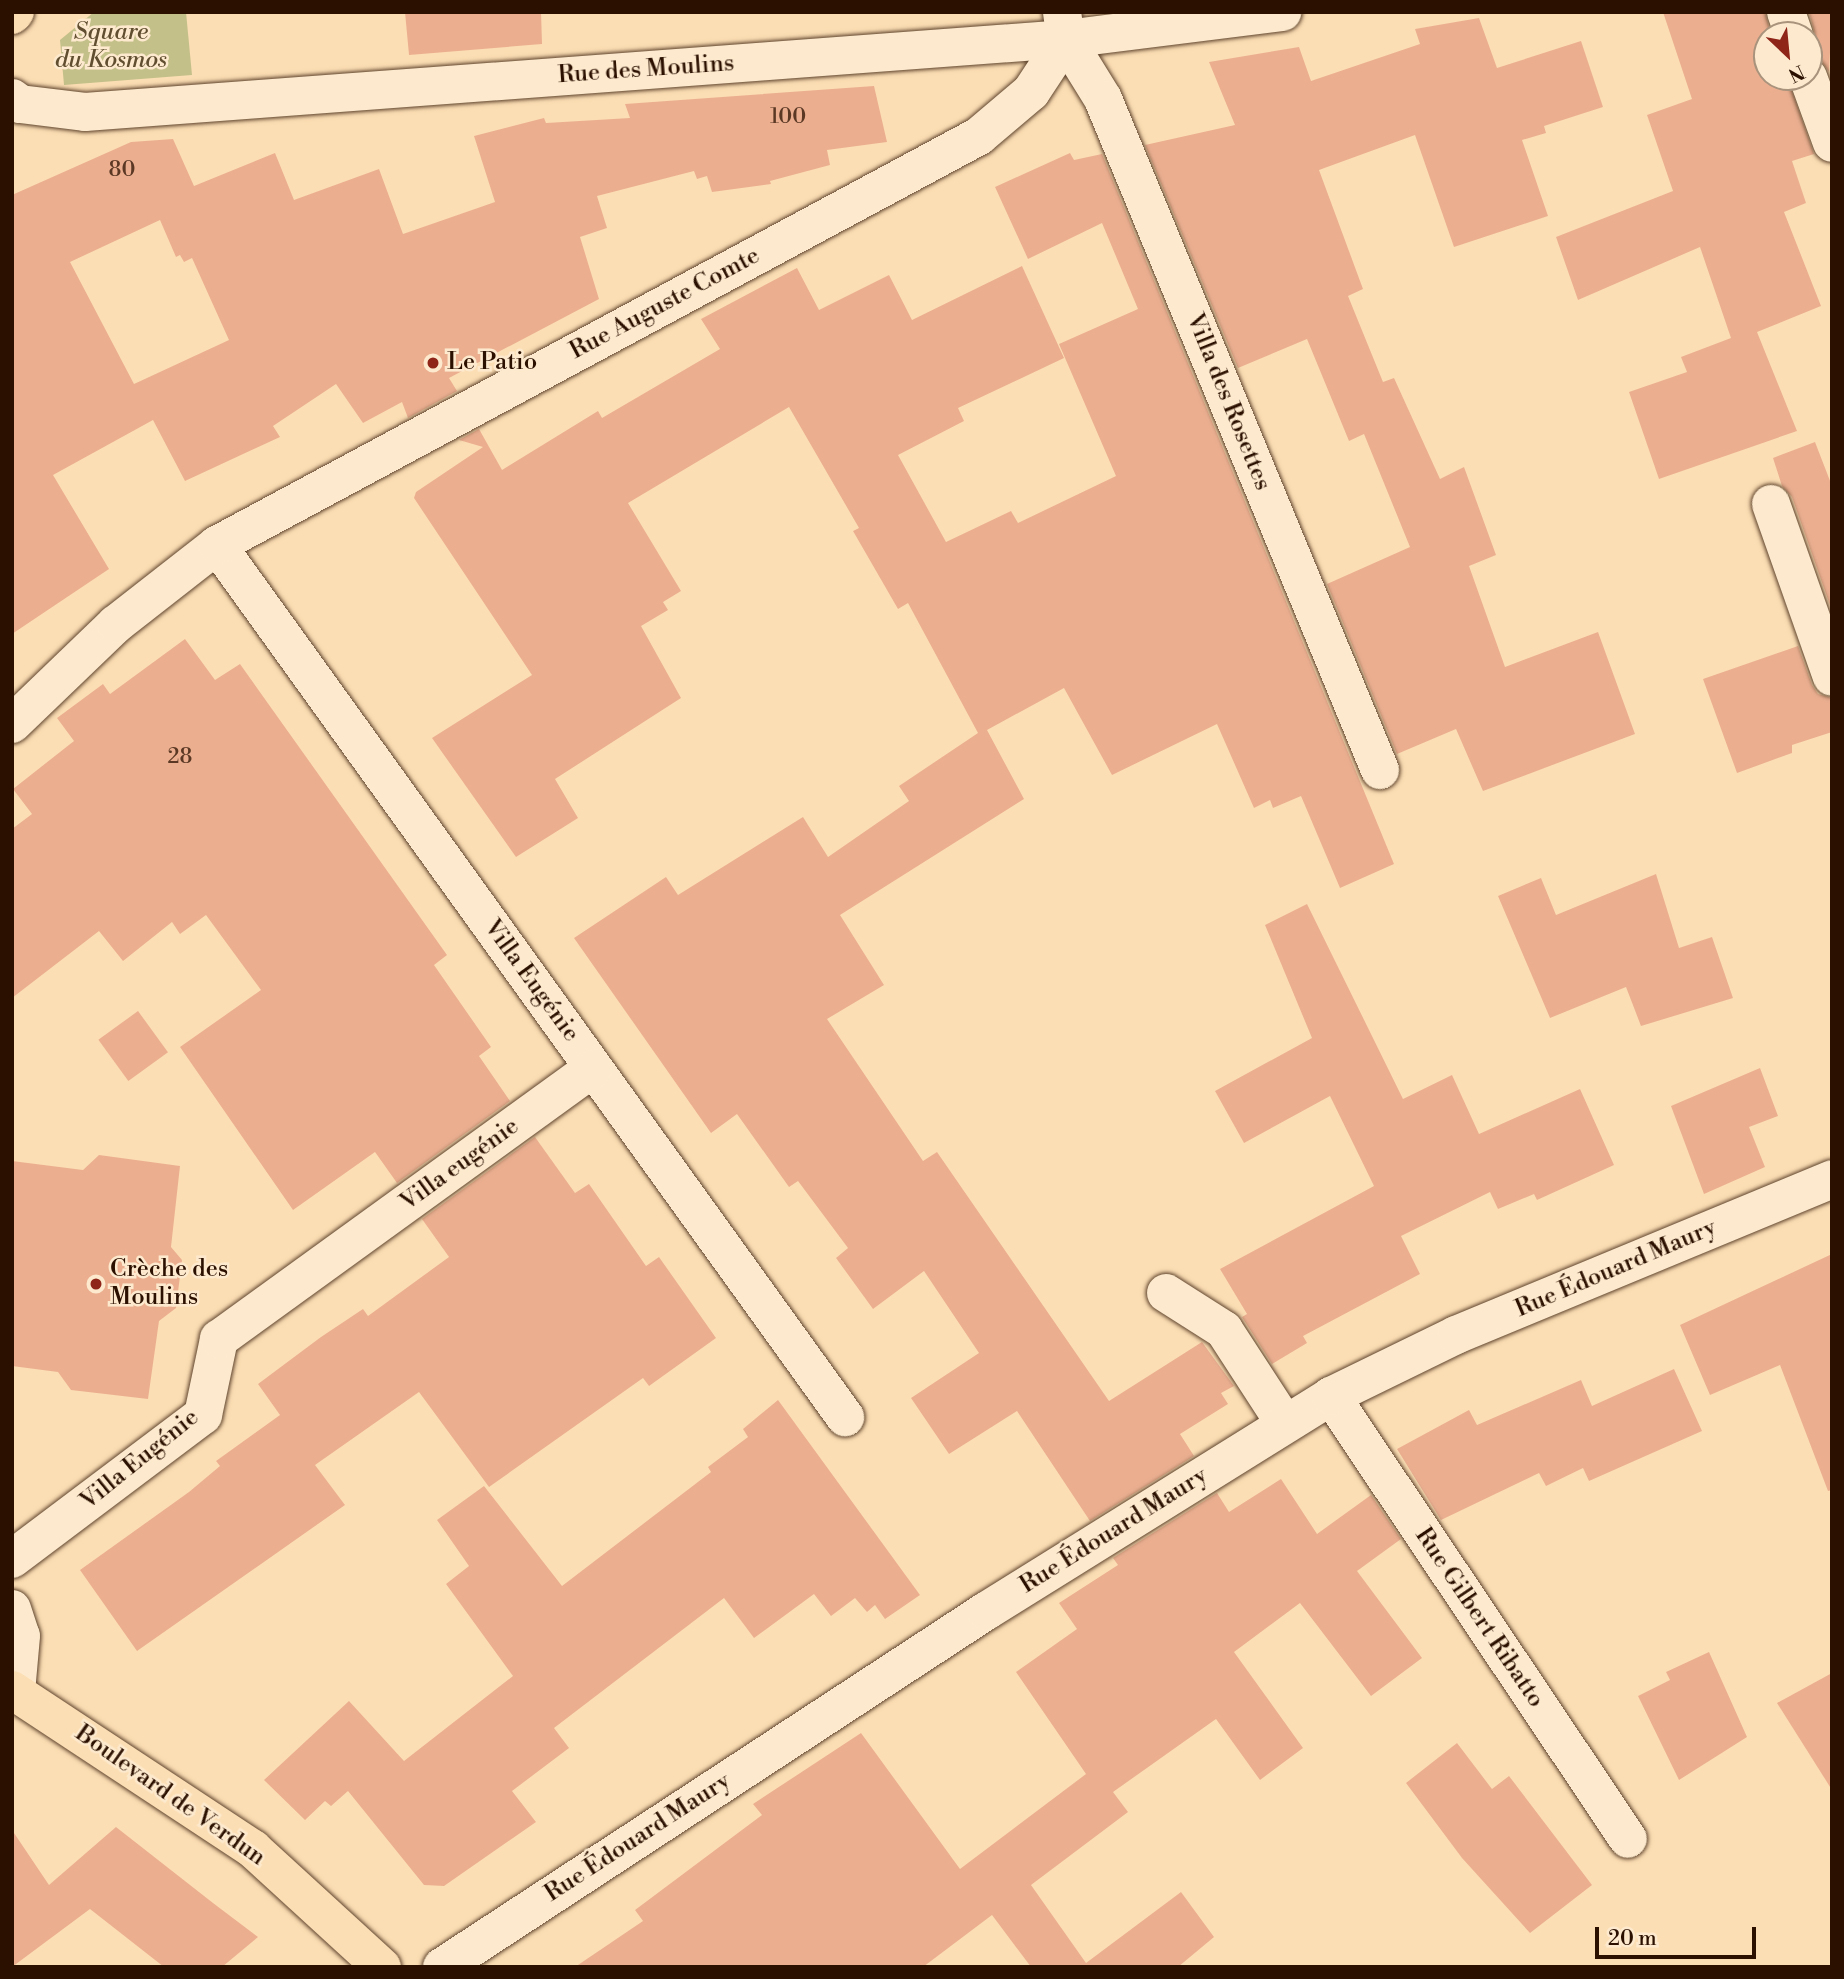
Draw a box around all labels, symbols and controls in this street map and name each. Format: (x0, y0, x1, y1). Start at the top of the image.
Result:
park label: Square du Kosmos (55, 19, 167, 75)
north arrow (1753, 21, 1823, 91)
street label: Rue des Moulins (557, 49, 735, 91)
text: N (1784, 59, 1808, 87)
house number: 100 (770, 104, 806, 130)
house number: 80 (109, 157, 135, 183)
street label: Rue Auguste Comte (565, 242, 765, 366)
street label: Villa des Rosettes (1179, 309, 1277, 495)
place label: Le Patio (447, 349, 537, 377)
marker: Le Patio (425, 355, 441, 371)
house number: 28 (168, 744, 192, 770)
street label: Villa Eugénie (477, 914, 585, 1048)
street label: Villa eugénie (395, 1112, 525, 1218)
street label: Rue Édouard Maury (1511, 1214, 1721, 1324)
place label: Crèche des Moulins (110, 1256, 228, 1312)
marker: Crèche des Moulins (88, 1276, 104, 1292)
street label: Villa Eugénie (75, 1404, 205, 1516)
street label: Rue Édouard Maury (1015, 1462, 1213, 1600)
street label: Rue Gilbert Ribatto (1408, 1523, 1550, 1713)
street label: Boulevard de Verdun (69, 1719, 271, 1873)
street label: Rue Édouard Maury (540, 1767, 736, 1909)
scale bar (1599, 1912, 1760, 1956)
text: 20 m (1608, 1926, 1657, 1952)

